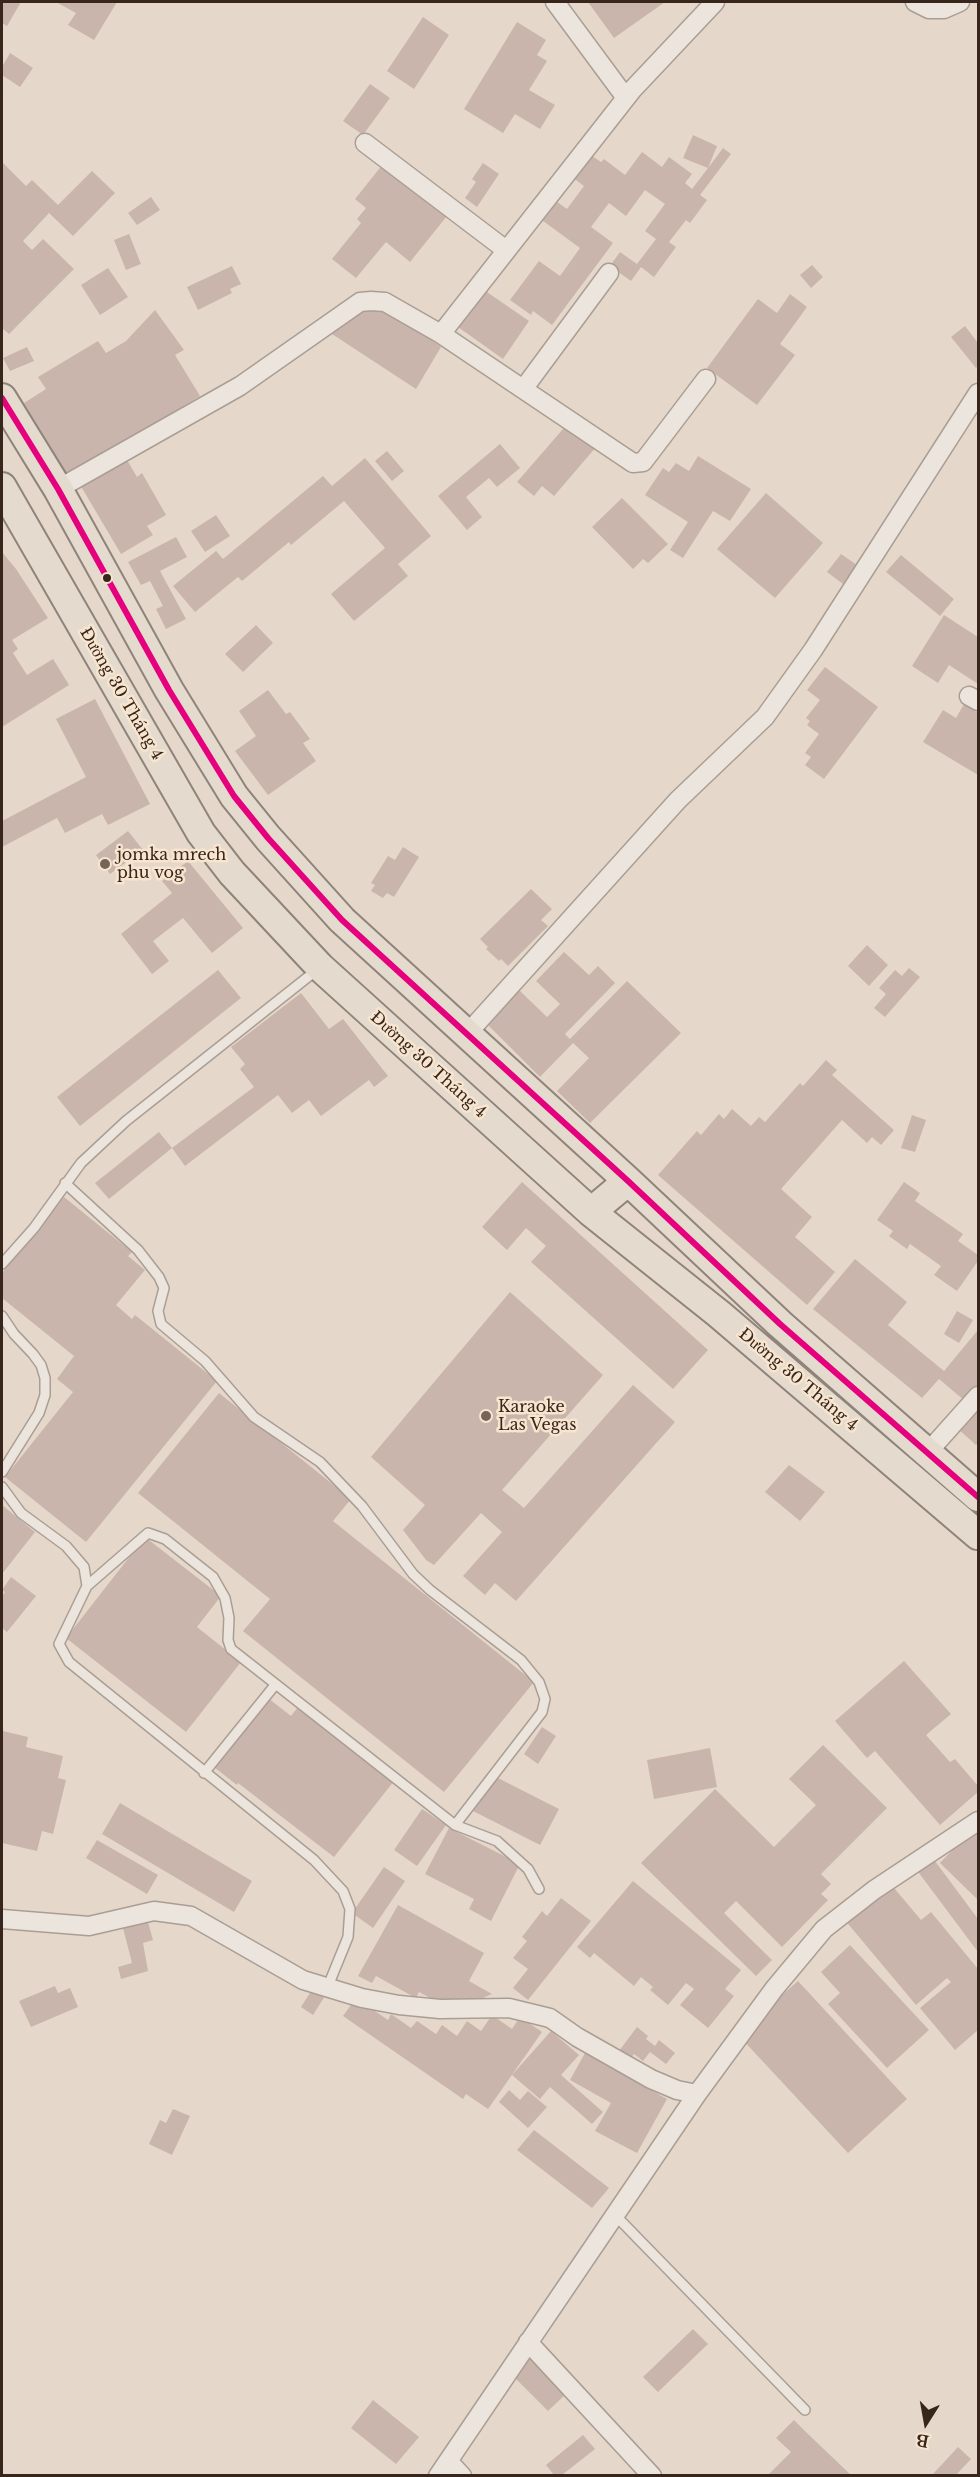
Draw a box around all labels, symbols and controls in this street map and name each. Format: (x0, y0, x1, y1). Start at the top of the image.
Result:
unlabelled marker (101, 572, 113, 584)
street label: Đường 30 Tháng 4 (75, 624, 167, 764)
place label: jomka mrech phu vog (117, 845, 226, 883)
marker: jomka mrech phu vog (98, 857, 112, 871)
street label: Đường 30 Tháng 4 (366, 1008, 490, 1122)
street label: Đường 30 Tháng 4 (735, 1325, 861, 1435)
place label: Karaoke Las Vegas (498, 1397, 576, 1435)
marker: Karaoke Las Vegas (479, 1409, 493, 1423)
north arrow (896, 2393, 956, 2453)
text: B (914, 2430, 931, 2452)

